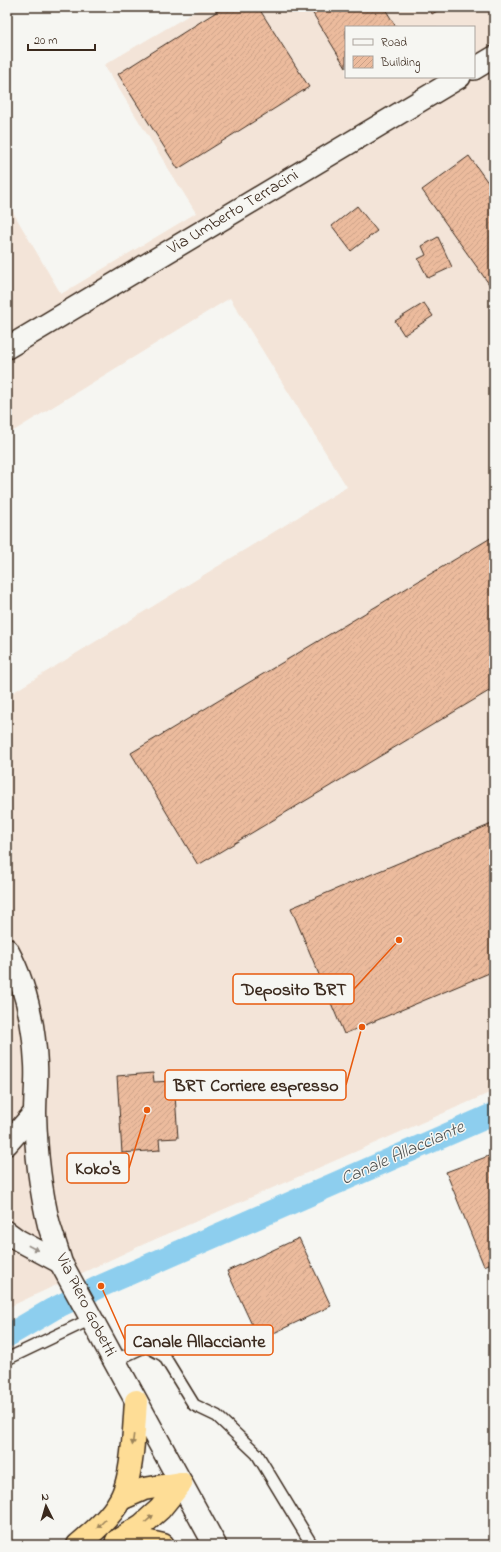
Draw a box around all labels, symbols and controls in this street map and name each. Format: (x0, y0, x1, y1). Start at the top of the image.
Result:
scale bar (28, 26, 95, 52)
legend (345, 26, 475, 78)
text: 20 m (34, 32, 57, 50)
text: Road (381, 34, 407, 52)
text: Building (380, 54, 420, 73)
street label: Via Umberto Terracini (162, 163, 303, 262)
callout: Deposito BRT (233, 974, 354, 1004)
text: Deposito BRT (240, 978, 347, 1004)
callout: BRT Corriere espresso (165, 1070, 346, 1100)
text: BRT Corriere espresso (172, 1074, 339, 1100)
water label: Canale Allacciante (337, 1115, 470, 1193)
callout: Koko's (67, 1153, 129, 1183)
text: Koko's (75, 1157, 121, 1183)
one-way arrow (28, 1245, 39, 1251)
street label: Via Piero Gobetti (49, 1248, 123, 1361)
callout: Canale Allacciante (125, 1325, 273, 1355)
text: Canale Allacciante (133, 1330, 266, 1356)
one-way arrow (130, 1434, 136, 1446)
north arrow (26, 1486, 66, 1526)
text: N (41, 1489, 50, 1505)
one-way arrow (144, 1514, 155, 1523)
one-way arrow (96, 1519, 106, 1529)

